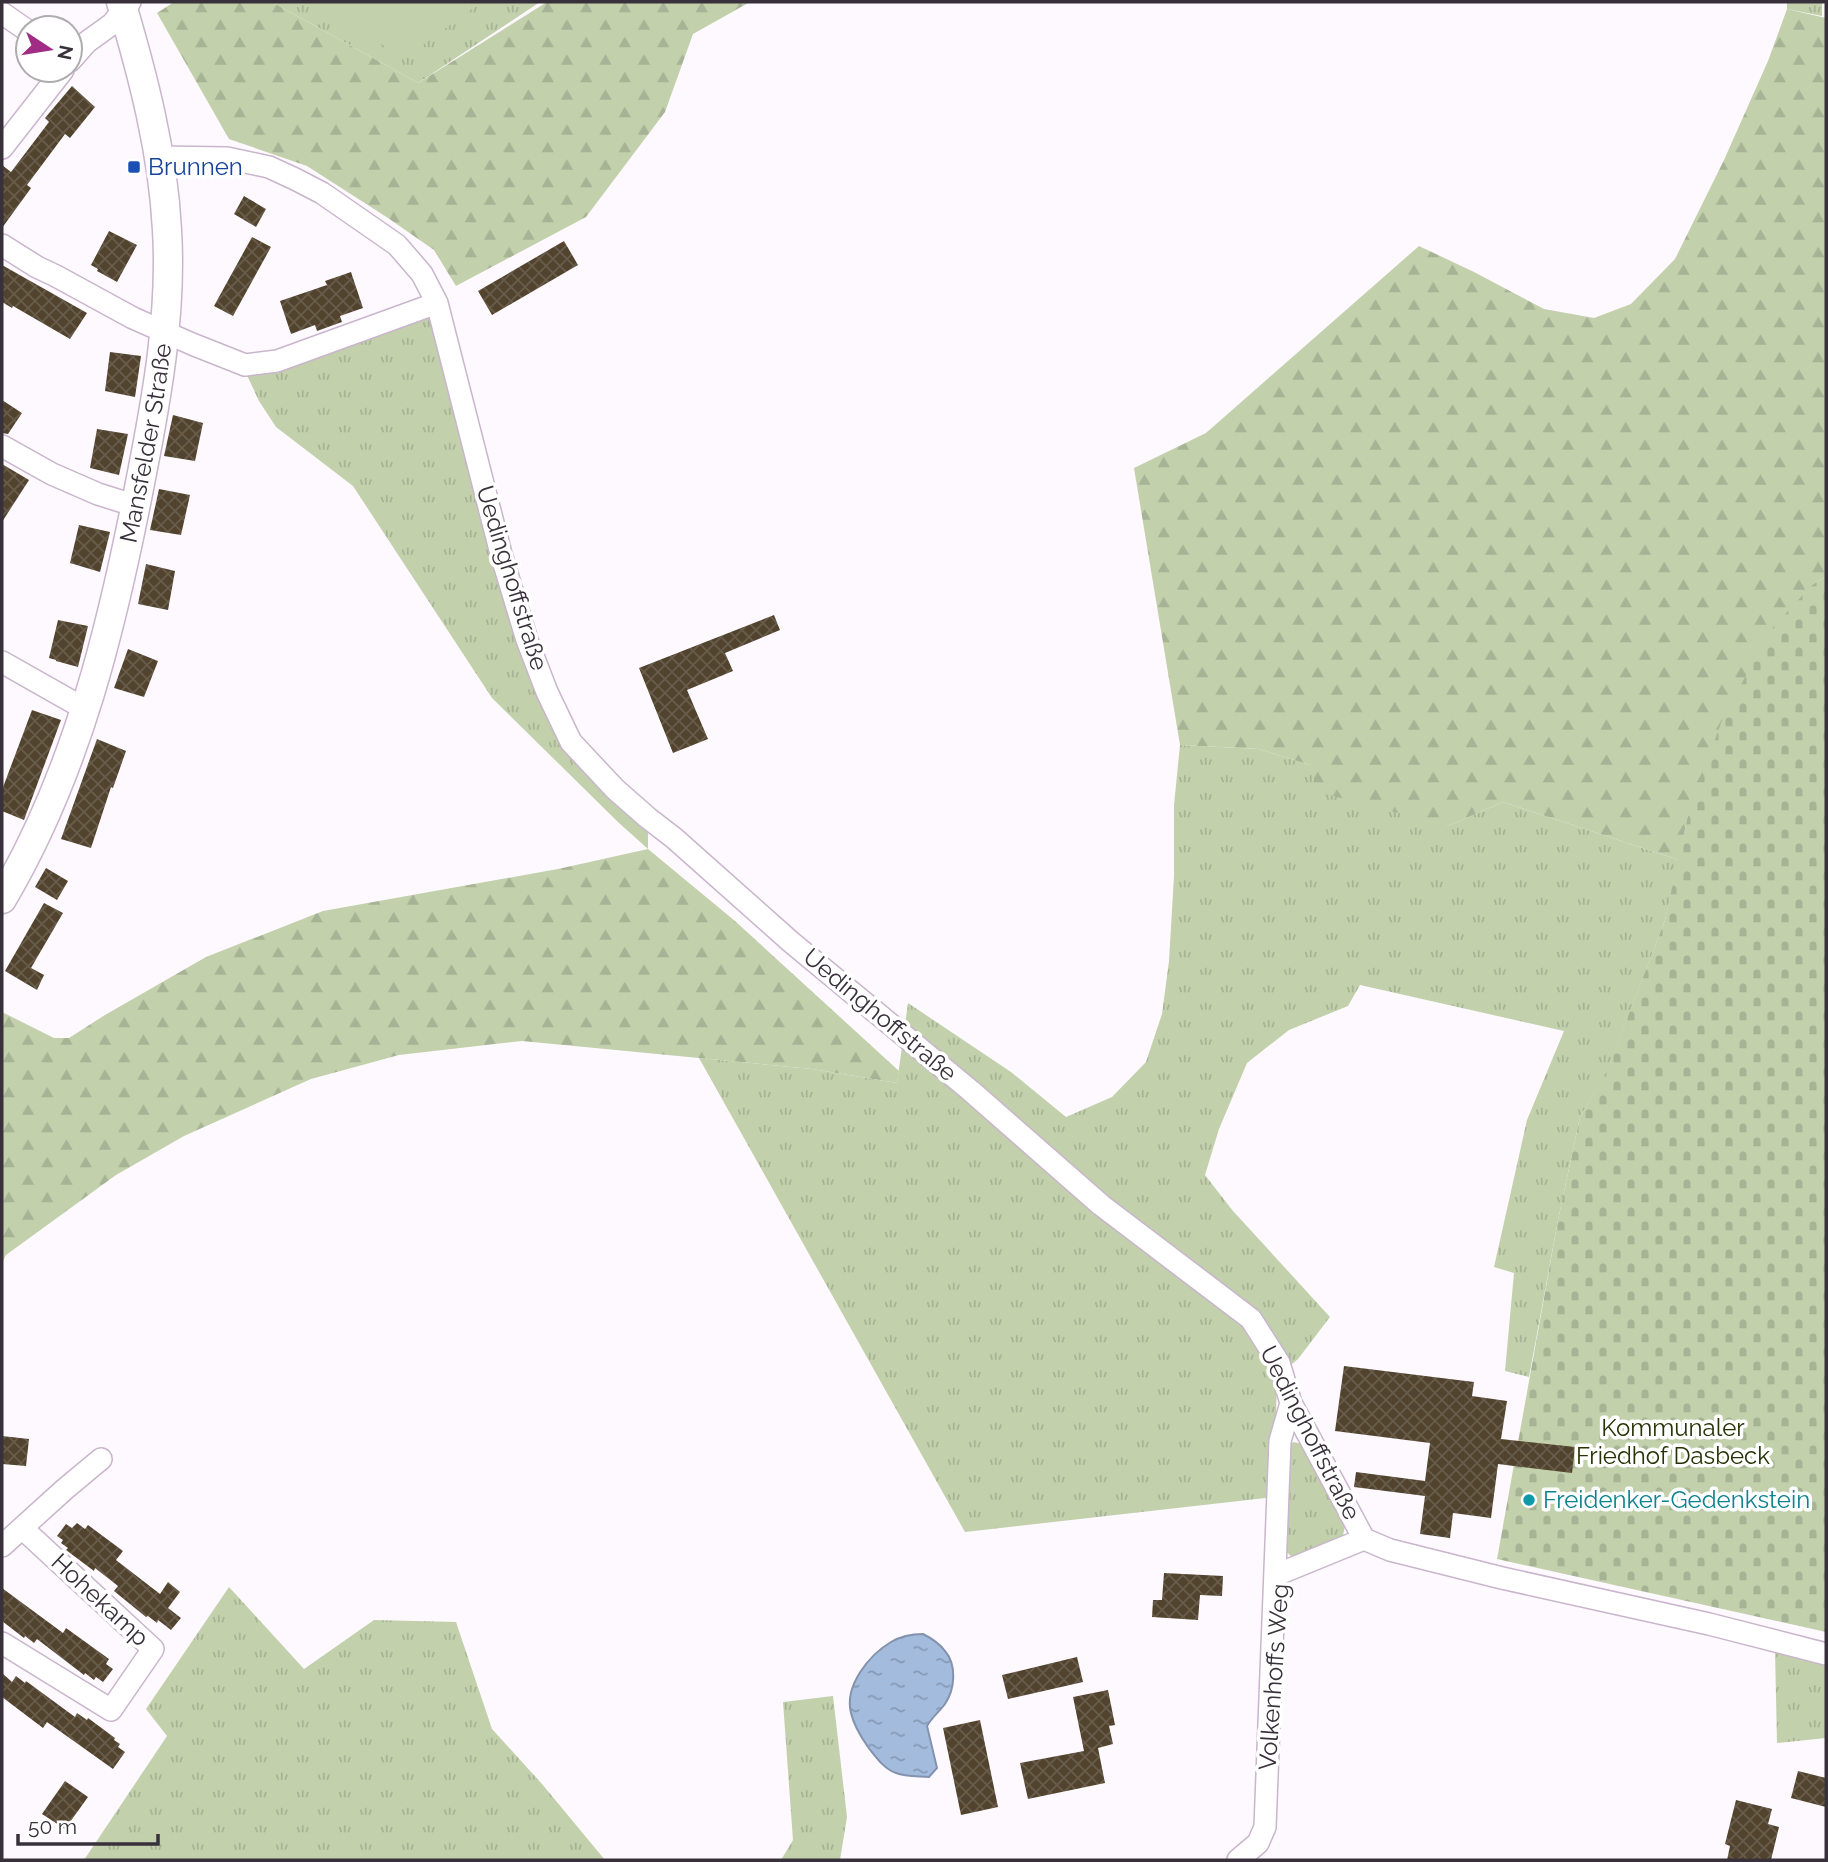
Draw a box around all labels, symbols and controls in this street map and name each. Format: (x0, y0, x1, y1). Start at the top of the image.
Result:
north arrow (14, 14, 84, 84)
text: N (53, 43, 78, 62)
place label: Brunnen (148, 152, 243, 181)
marker: Brunnen (126, 159, 142, 175)
street label: Mansfelder Straße (113, 342, 177, 545)
street label: Uedinghoffstraße (471, 482, 554, 674)
street label: Uedinghoffstraße (798, 942, 963, 1087)
street label: Uedinghoffstraße (1254, 1341, 1367, 1525)
park label: Kommunaler Friedhof Dasbeck (1576, 1413, 1770, 1470)
place label: Freidenker-Gedenkstein (1543, 1485, 1810, 1514)
marker: Freidenker-Gedenkstein (1521, 1492, 1537, 1508)
street label: Hohekamp (46, 1547, 155, 1652)
street label: Volkenhoffs Weg (1253, 1583, 1294, 1771)
scale bar (18, 1802, 158, 1846)
text: 50 m (28, 1814, 77, 1839)

